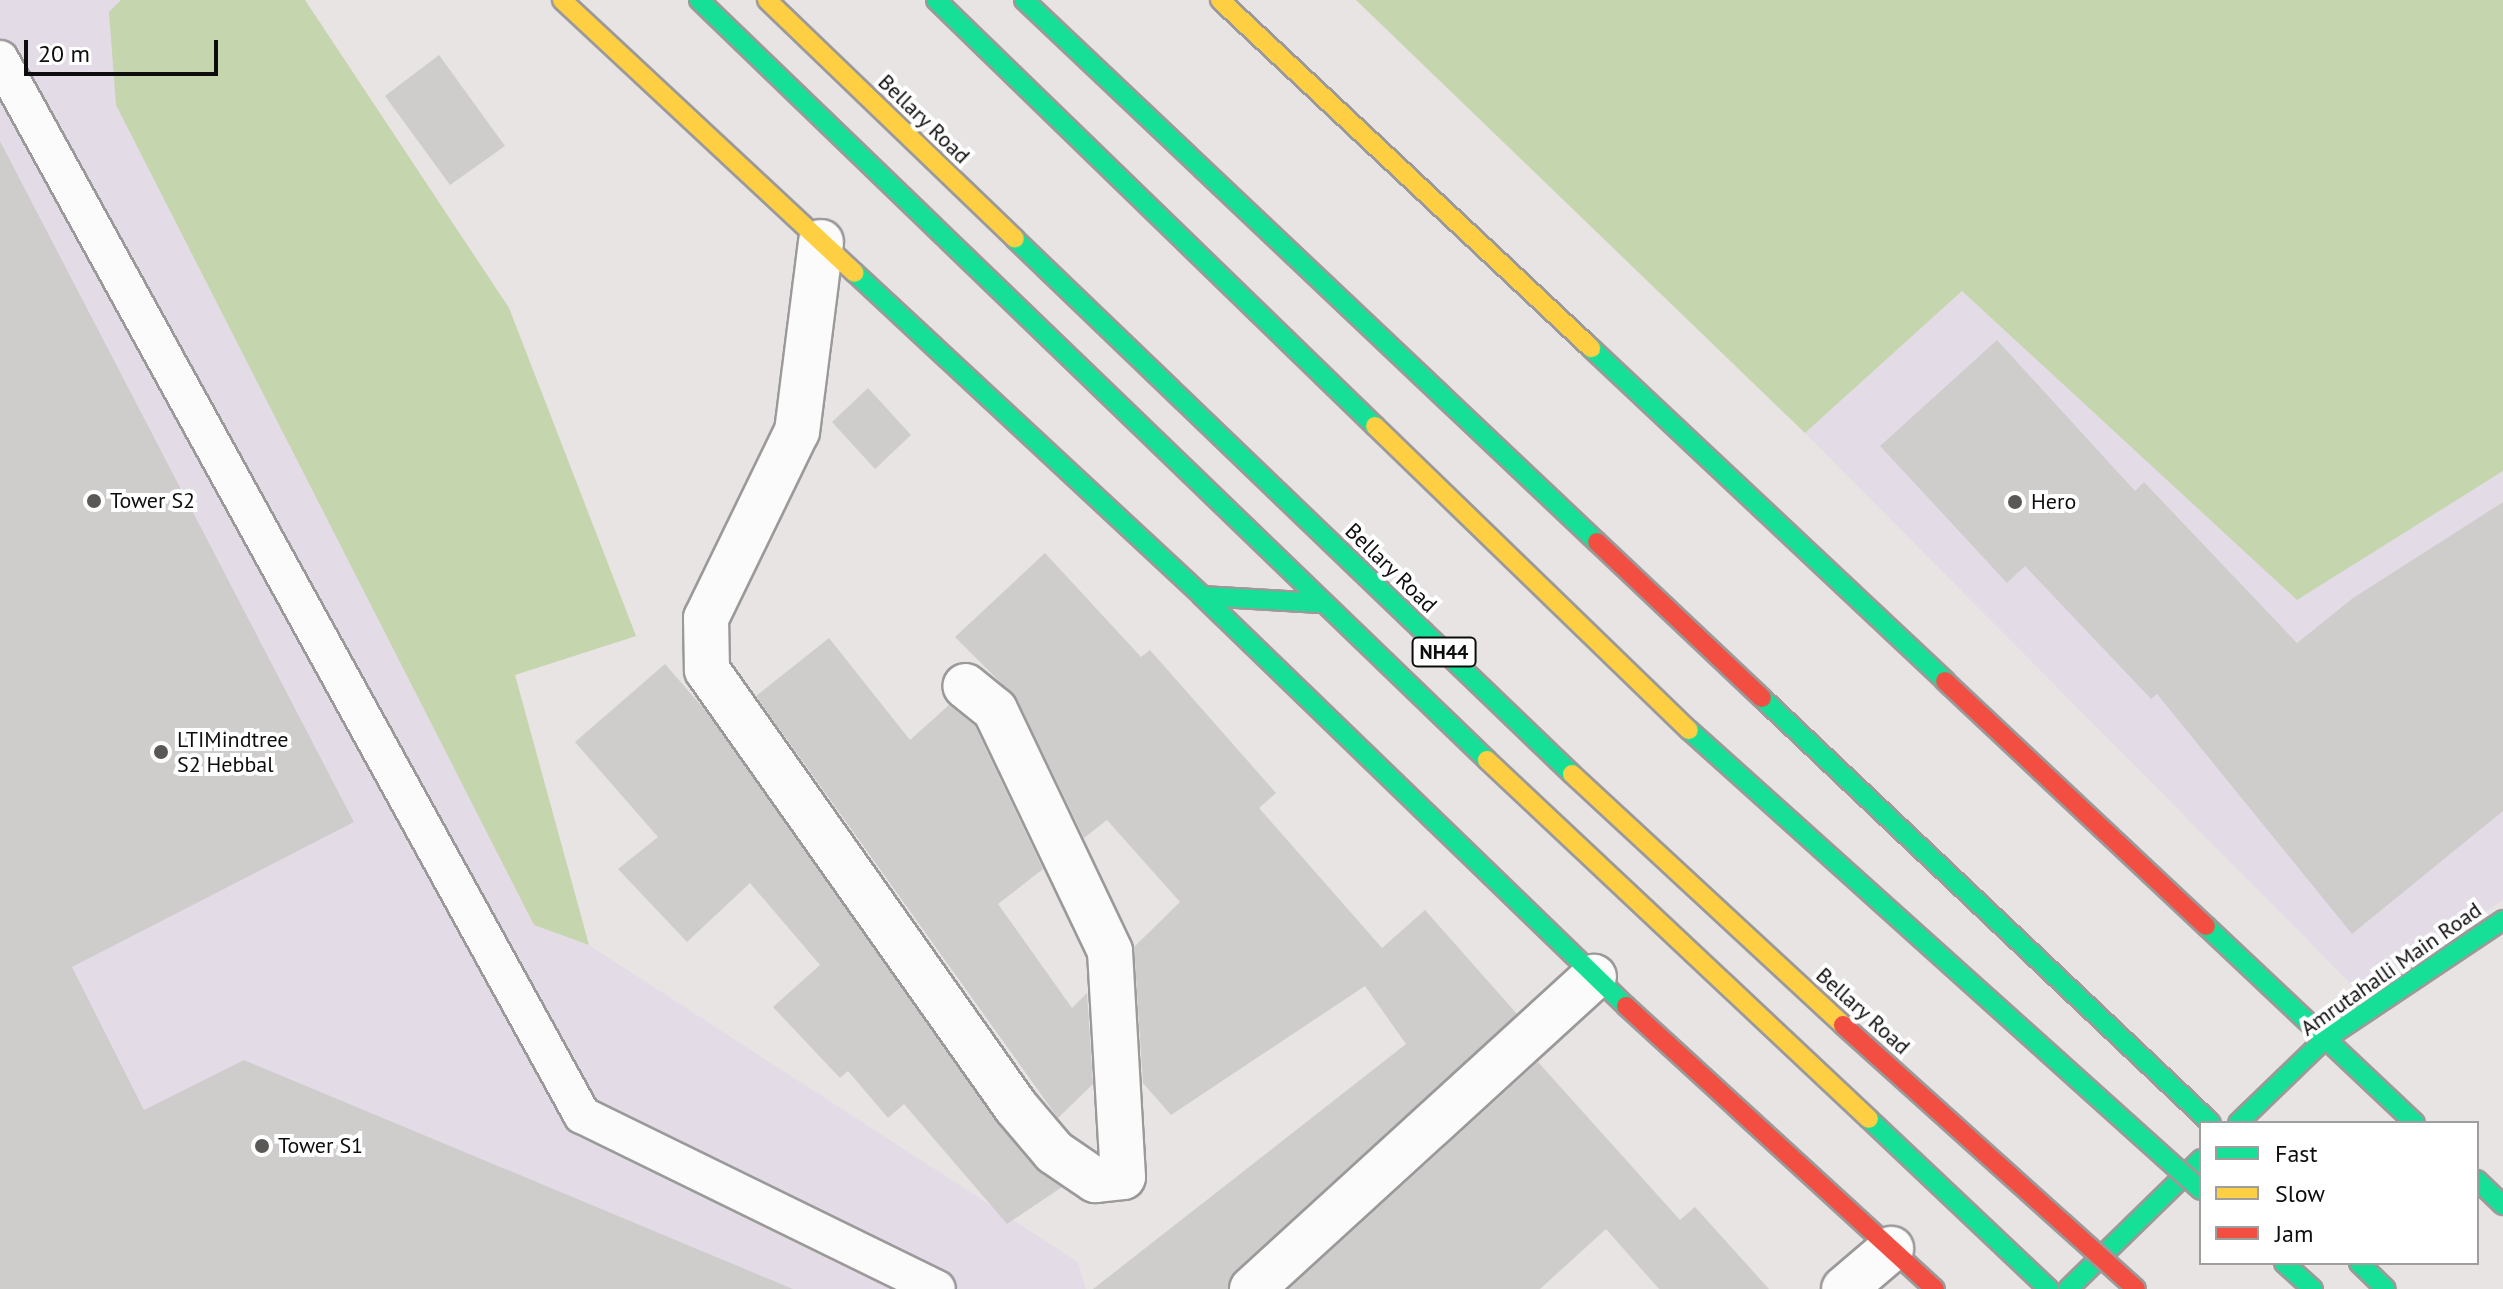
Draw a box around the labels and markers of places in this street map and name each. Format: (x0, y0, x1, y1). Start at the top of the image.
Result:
place label: Tower S2 (110, 488, 195, 514)
place label: Hero (2031, 489, 2076, 515)
marker: Tower S2 (85, 492, 103, 510)
marker: Hero (2006, 493, 2024, 511)
place label: LTIMindtree S2 Hebbal (177, 726, 289, 778)
marker: LTIMindtree S2 Hebbal (152, 743, 170, 761)
place label: Tower S1 (278, 1133, 363, 1159)
marker: Tower S1 (253, 1137, 271, 1155)

